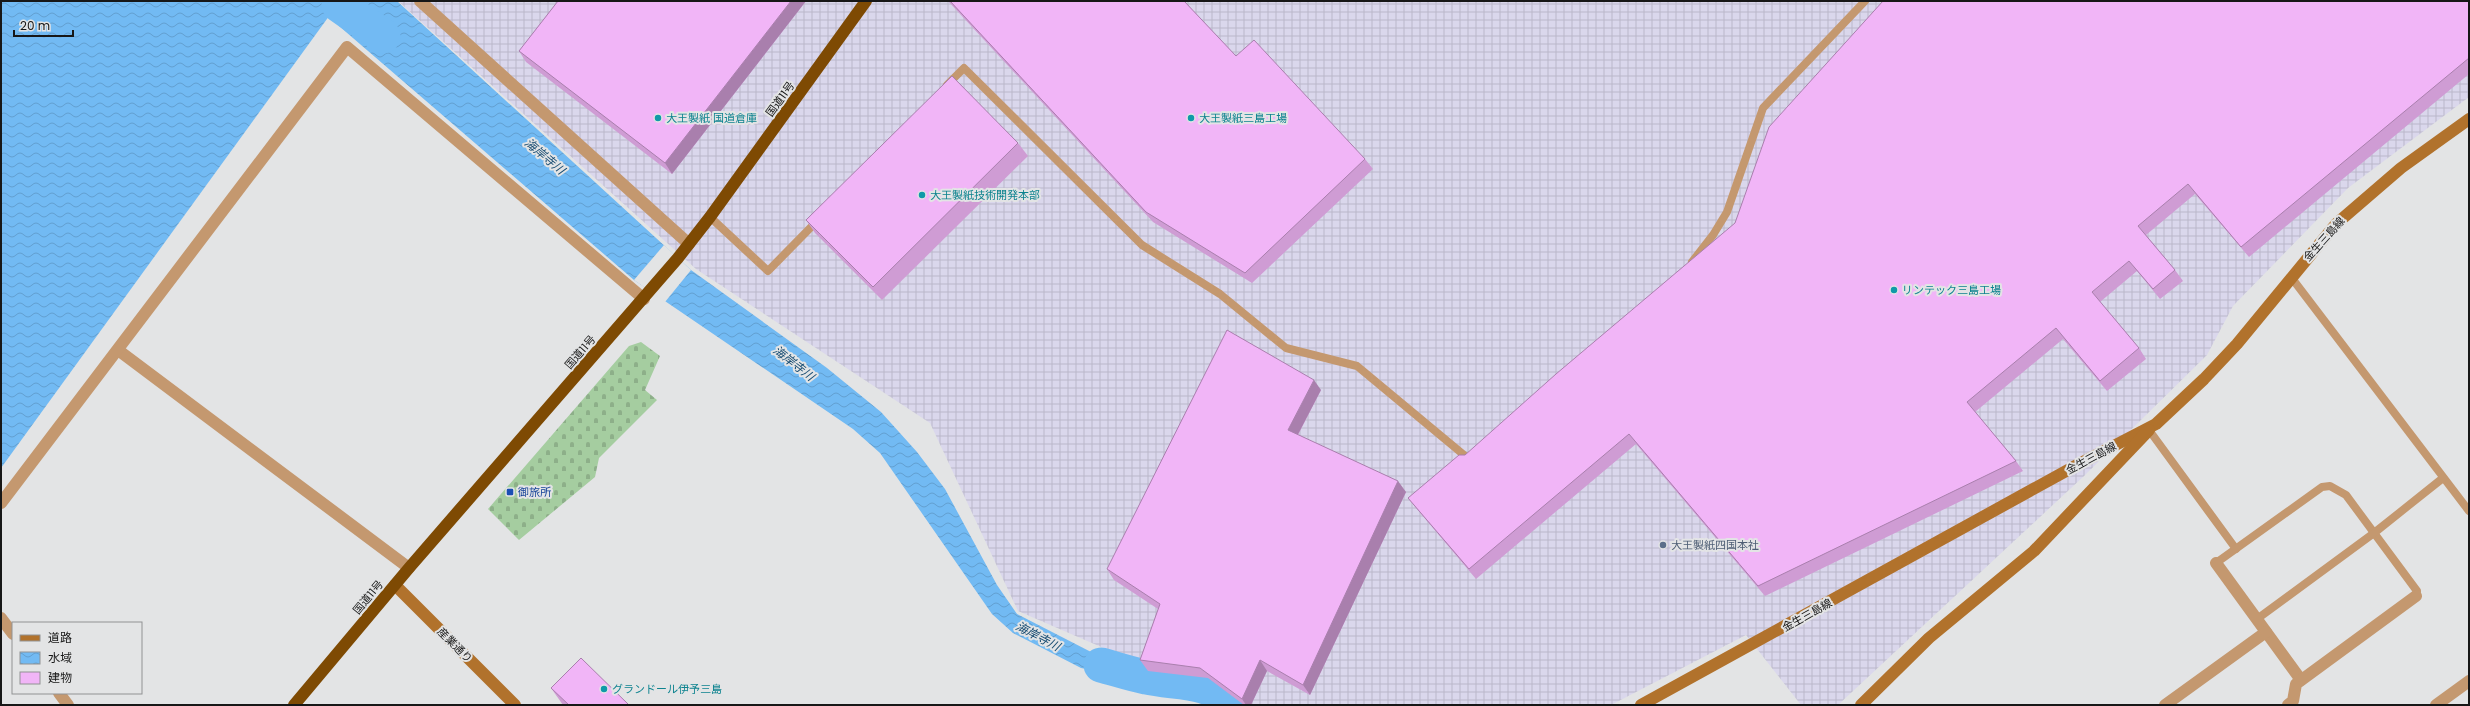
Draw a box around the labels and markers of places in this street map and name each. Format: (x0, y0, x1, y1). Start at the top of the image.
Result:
place label: 大王製紙 国道倉庫 (666, 110, 757, 126)
place label: 大王製紙三島工場 (1199, 110, 1287, 126)
marker: 大王製紙 国道倉庫 (653, 113, 663, 123)
marker: 大王製紙三島工場 (1186, 113, 1196, 123)
place label: 大王製紙技術開発本部 (930, 187, 1040, 203)
marker: 大王製紙技術開発本部 (917, 190, 927, 200)
place label: リンテック三島工場 (1902, 282, 2001, 298)
marker: リンテック三島工場 (1889, 285, 1899, 295)
place label: 御旅所 (517, 484, 552, 500)
marker: 御旅所 (505, 487, 515, 497)
place label: 大王製紙四国本社 (1671, 537, 1759, 553)
marker: 大王製紙四国本社 (1658, 540, 1668, 550)
place label: グランドール伊予三島 (612, 681, 722, 697)
marker: グランドール伊予三島 (599, 684, 609, 694)

